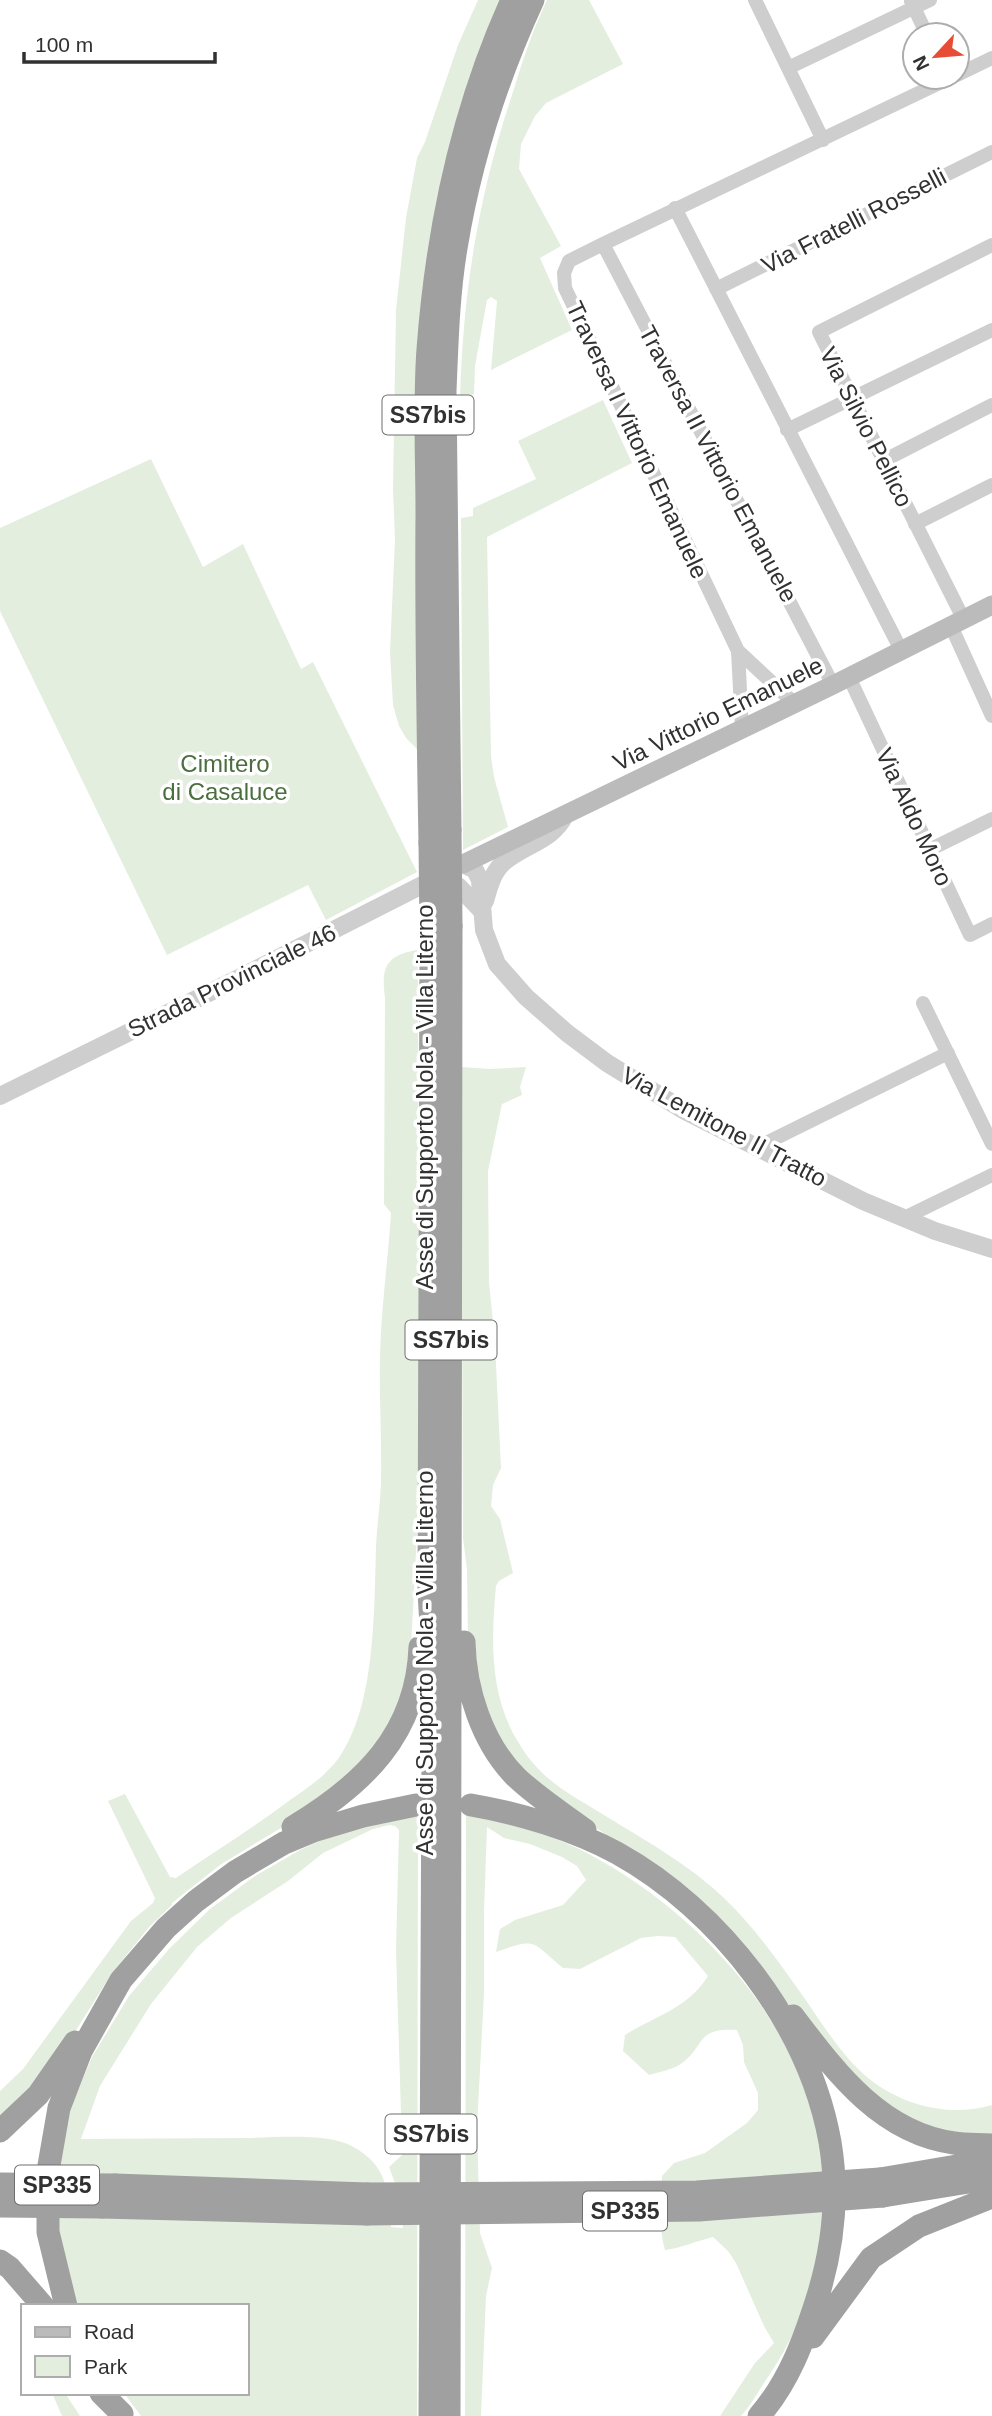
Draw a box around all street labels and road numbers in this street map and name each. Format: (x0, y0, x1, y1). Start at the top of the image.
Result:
street label: Via Fratelli Rosselli (757, 162, 951, 279)
street label: Traversa I Vittorio Emanuele (561, 297, 714, 583)
street label: Traversa II Vittorio Emanuele (634, 321, 803, 607)
street label: Via Silvio Pellico (815, 342, 918, 511)
road number: SS7bis (382, 396, 474, 434)
street label: Via Vittorio Emanuele (609, 651, 827, 776)
street label: Via Aldo Moro (871, 744, 958, 890)
street label: Asse di Supporto Nola - Villa Literno (411, 904, 438, 1290)
street label: Strada Provinciale 46 (123, 918, 340, 1043)
street label: Via Lemitone II Tratto (617, 1061, 831, 1192)
road number: SS7bis (406, 1320, 496, 1359)
street label: Asse di Supporto Nola - Villa Literno (411, 1470, 438, 1856)
road number: SS7bis (386, 2114, 476, 2154)
road number: SP335 (15, 2166, 99, 2204)
road number: SP335 (583, 2192, 667, 2230)

